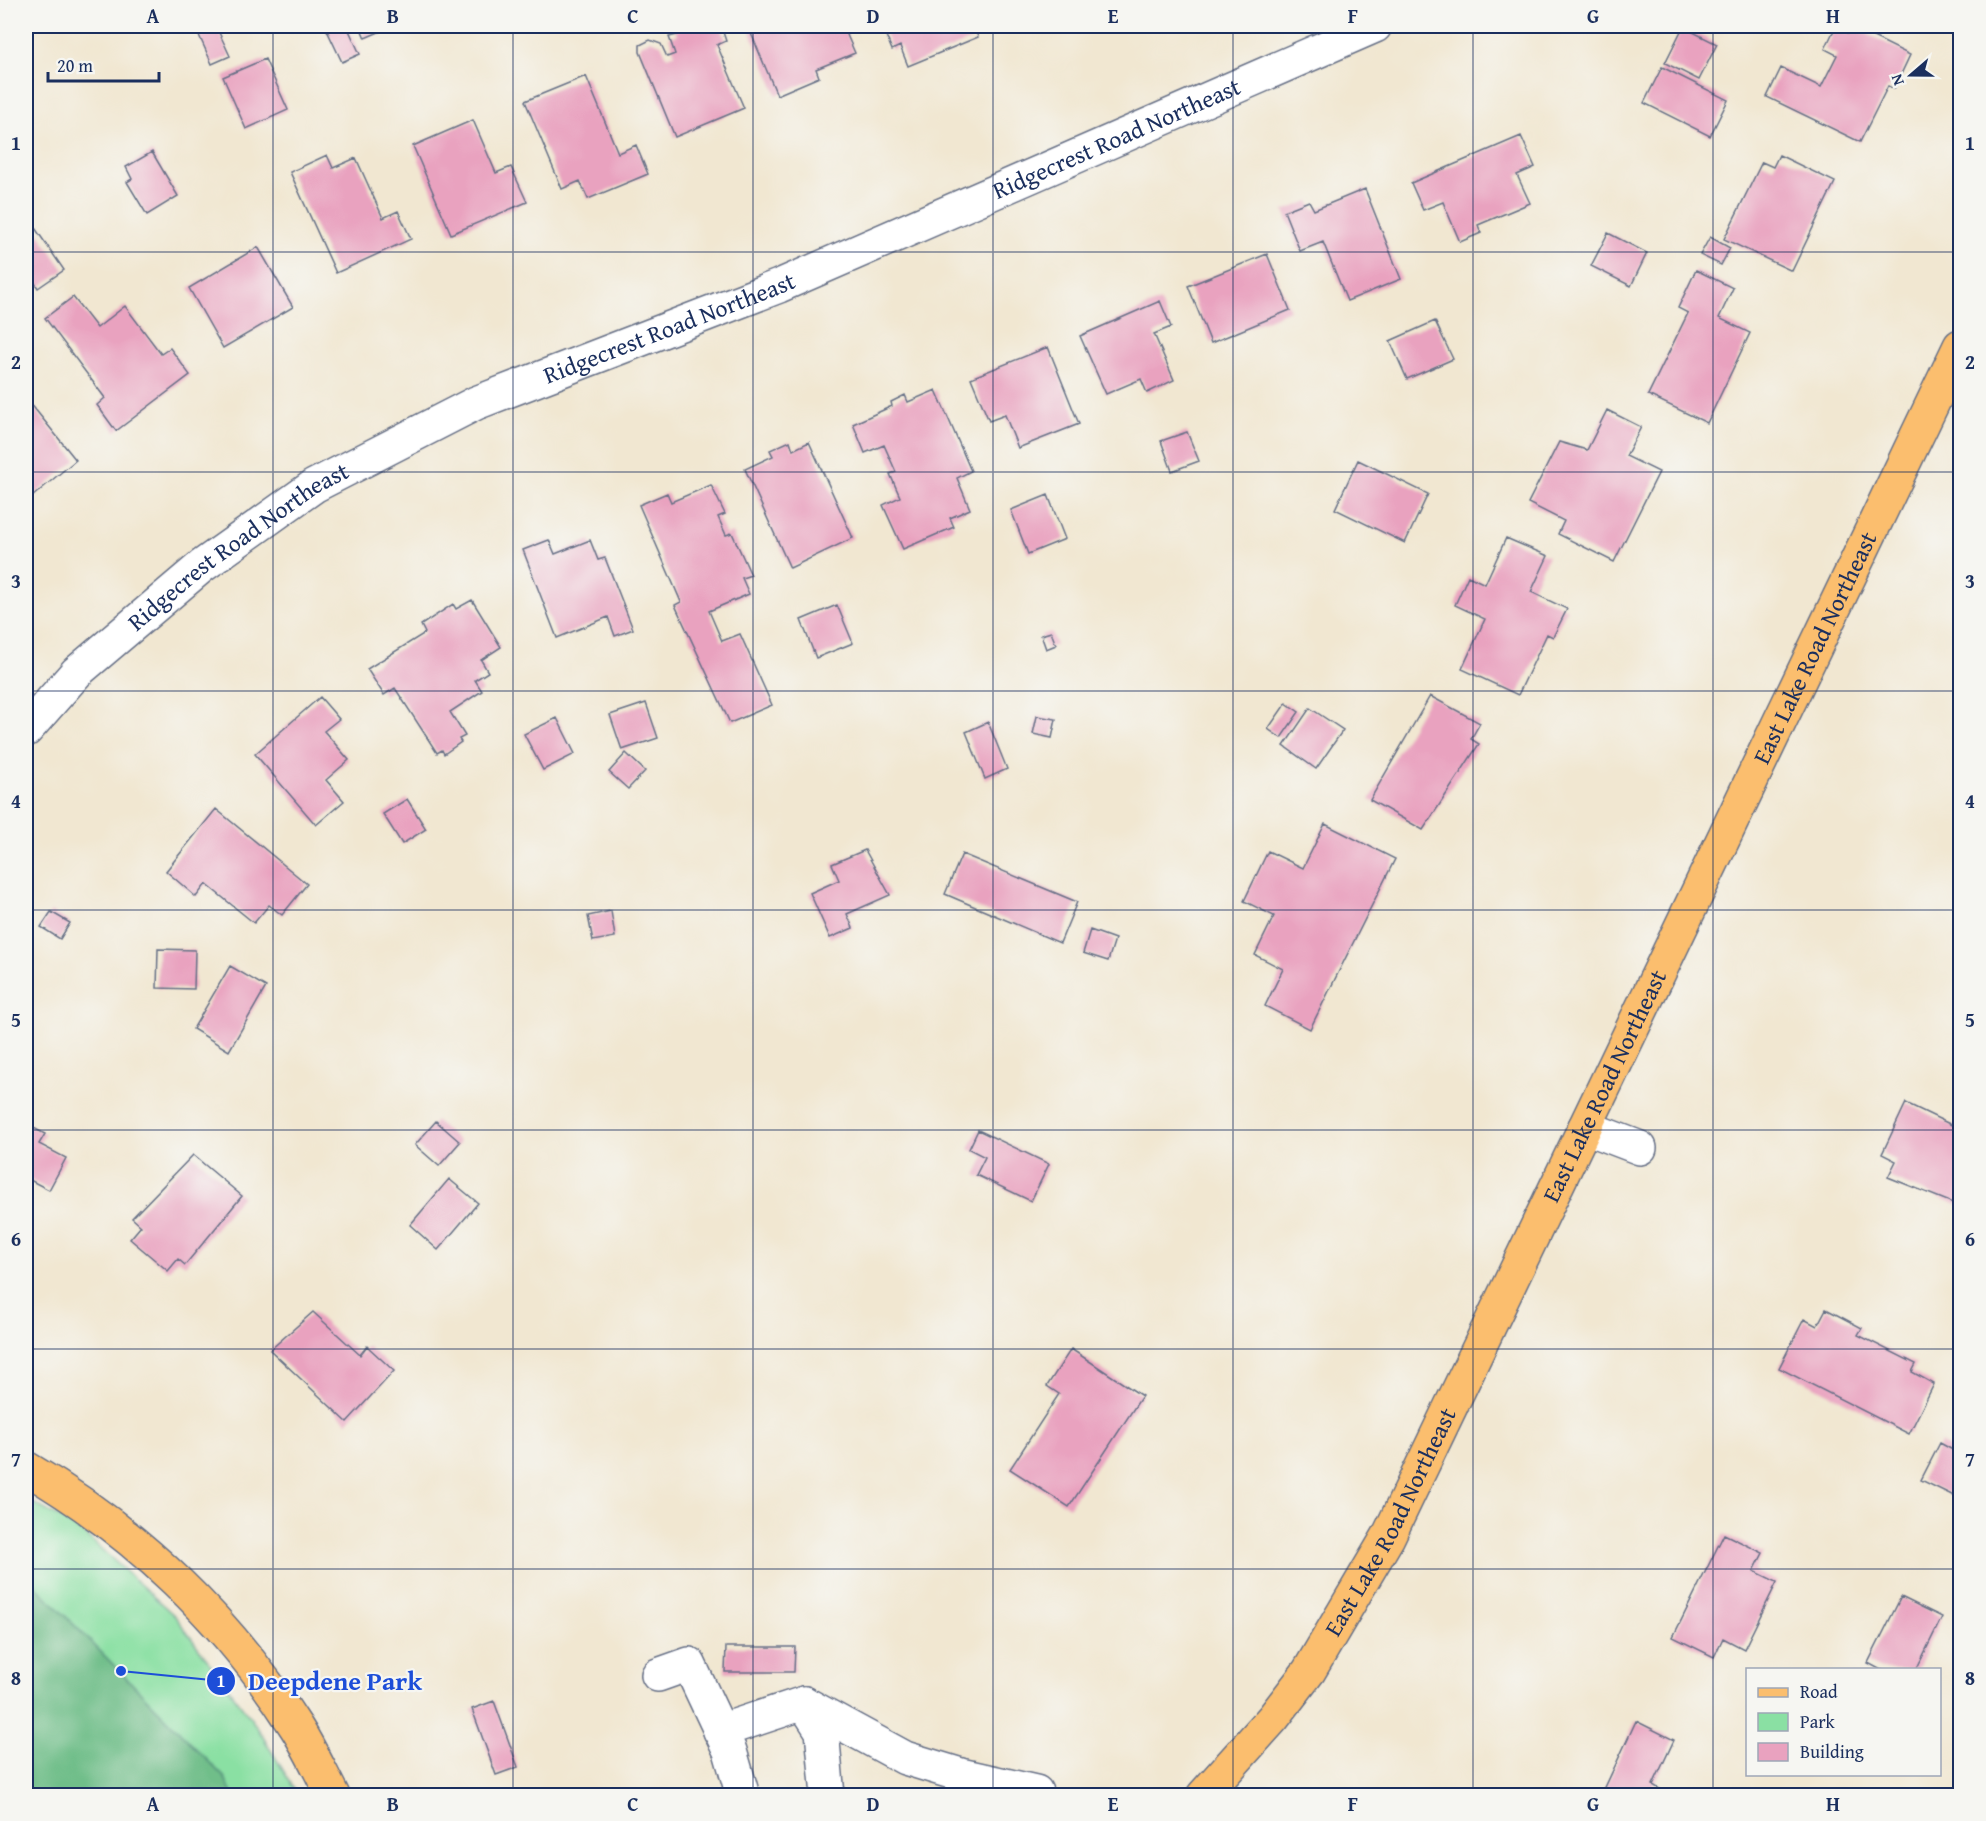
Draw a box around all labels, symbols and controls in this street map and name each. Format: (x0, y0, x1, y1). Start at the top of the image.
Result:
text: A (147, 1, 160, 30)
text: B (387, 1, 399, 30)
text: C (627, 1, 639, 30)
text: D (866, 1, 880, 30)
text: E (1108, 1, 1119, 30)
text: F (1348, 1, 1358, 30)
text: G (1587, 1, 1599, 30)
text: H (1826, 1, 1840, 30)
scale bar (48, 45, 159, 83)
north arrow (1881, 45, 1941, 105)
text: 20 m (57, 52, 93, 79)
street label: Ridgecrest Road Northeast (987, 69, 1246, 208)
text: N (1884, 71, 1910, 89)
text: 1 (11, 128, 21, 157)
text: 1 (1965, 128, 1975, 157)
street label: Ridgecrest Road Northeast (538, 263, 801, 392)
text: 2 (11, 347, 21, 376)
text: 2 (1965, 347, 1975, 376)
street label: Ridgecrest Road Northeast (120, 453, 355, 639)
street label: East Lake Road Northeast (1744, 525, 1886, 770)
text: 3 (11, 566, 21, 595)
text: 3 (1965, 566, 1975, 595)
text: 4 (11, 786, 21, 815)
text: 4 (1965, 786, 1975, 815)
street label: East Lake Road Northeast (1533, 963, 1675, 1208)
text: 5 (11, 1005, 21, 1034)
text: 5 (1965, 1005, 1975, 1034)
text: 6 (11, 1224, 21, 1253)
text: 6 (1965, 1224, 1975, 1253)
street label: East Lake Road Northeast (1315, 1401, 1465, 1643)
text: 7 (11, 1444, 21, 1473)
text: 7 (1965, 1444, 1975, 1473)
callout: Deepdene Park (206, 1659, 434, 1703)
text: Deepdene Park (248, 1661, 422, 1700)
text: 8 (11, 1663, 21, 1692)
text: 8 (1965, 1663, 1975, 1692)
text: 1 (216, 1667, 226, 1694)
legend (1746, 1668, 1941, 1776)
text: Road (1800, 1678, 1838, 1705)
text: Park (1800, 1708, 1836, 1735)
text: Building (1800, 1738, 1864, 1765)
text: A (147, 1789, 160, 1818)
text: B (387, 1789, 399, 1818)
text: C (627, 1789, 639, 1818)
text: D (866, 1789, 880, 1818)
text: E (1108, 1789, 1119, 1818)
text: F (1348, 1789, 1358, 1818)
text: G (1587, 1789, 1599, 1818)
text: H (1826, 1789, 1840, 1818)

